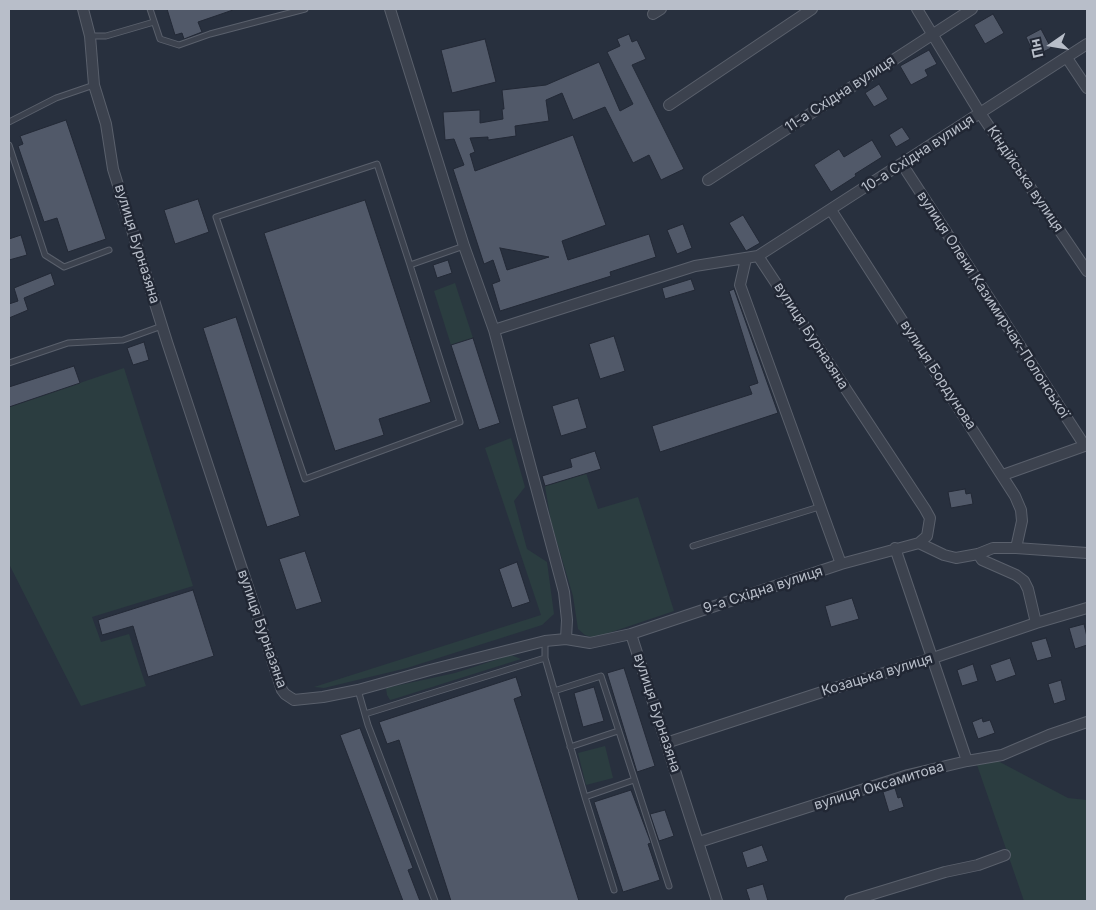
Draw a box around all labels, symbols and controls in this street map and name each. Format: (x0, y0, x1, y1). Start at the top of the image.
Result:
north arrow (1026, 20, 1076, 70)
text: Пн (1025, 37, 1046, 60)
street label: 11-а Східна вулиця (782, 52, 898, 136)
street label: 10-а Східна вулиця (859, 111, 977, 197)
street label: Кіндійська вулиця (983, 123, 1067, 235)
street label: вулиця Бурназяна (111, 182, 163, 306)
street label: вулиця Олени Казимирчак-Полонської (913, 188, 1073, 422)
street label: вулиця Бурназяна (770, 279, 852, 393)
street label: вулиця Бордунова (896, 317, 980, 433)
street label: 9-а Східна вулиця (701, 563, 825, 617)
street label: вулиця Бурназяна (234, 568, 290, 690)
street label: Козацька вулиця (819, 650, 935, 700)
street label: вулиця Бурназяна (630, 651, 684, 775)
street label: вулиця Оксамитова (812, 758, 946, 814)

